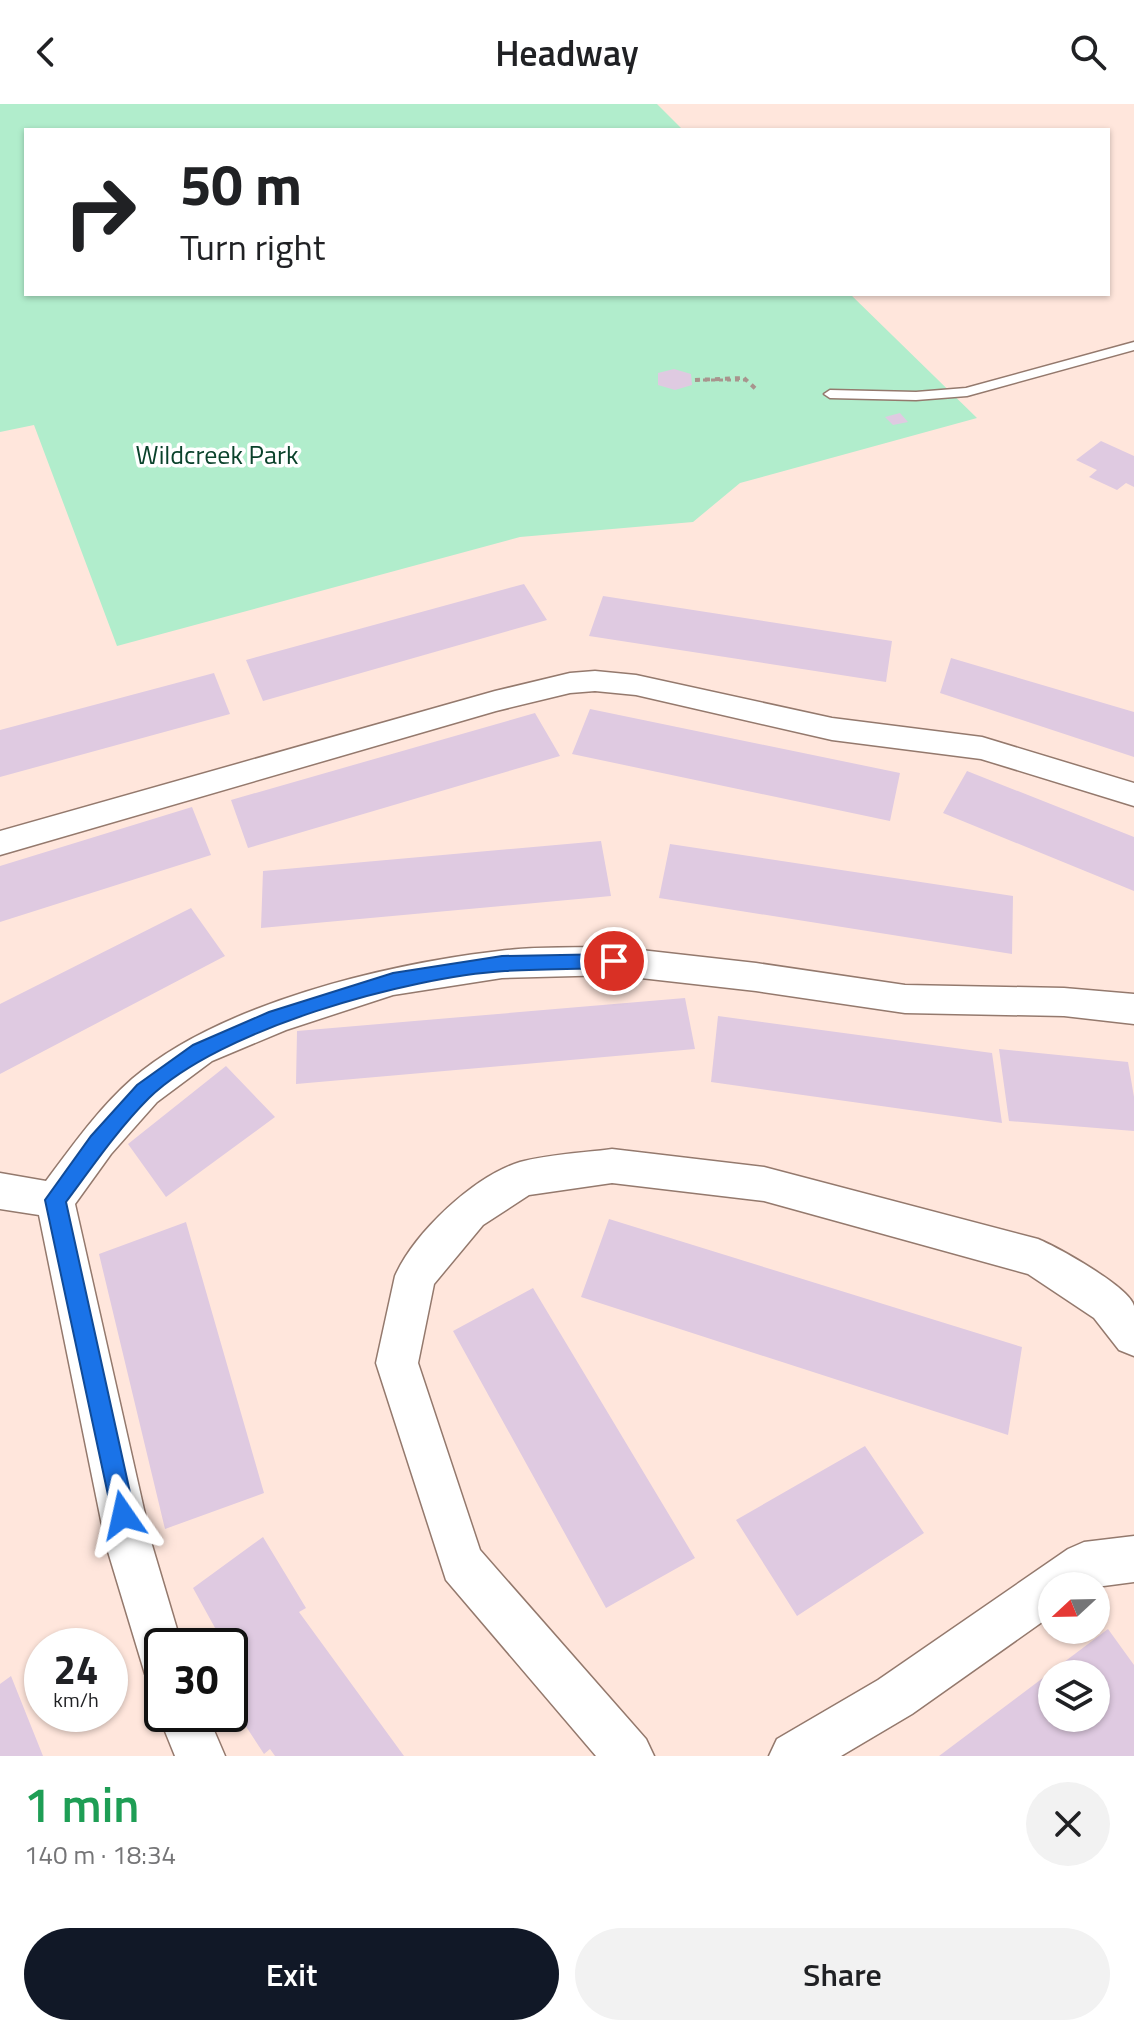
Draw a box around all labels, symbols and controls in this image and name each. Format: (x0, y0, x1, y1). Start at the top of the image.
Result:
text: Headway (495, 25, 639, 80)
icon: back (24, 30, 68, 74)
icon: search (1066, 30, 1110, 74)
text: 50 m (180, 142, 302, 227)
icon: right (48, 160, 152, 264)
text: Turn right (180, 219, 325, 274)
park label: Wildcreek Park (136, 435, 298, 474)
pin (580, 927, 648, 995)
icon: arrive (592, 939, 636, 983)
position arrow (81, 1473, 165, 1557)
north arrow (1038, 1572, 1110, 1644)
map controls (1038, 1572, 1110, 1732)
speed limit sign: 30 (144, 1628, 248, 1732)
text: 24 (54, 1639, 98, 1700)
button: layers (1038, 1660, 1110, 1732)
text: km/h (53, 1684, 99, 1715)
text: 1 min (24, 1768, 139, 1841)
button: close (1026, 1782, 1110, 1866)
text: 140 m · 18:34 (24, 1835, 176, 1874)
button: Exit (24, 1928, 559, 2020)
button: Share (575, 1928, 1110, 2020)

